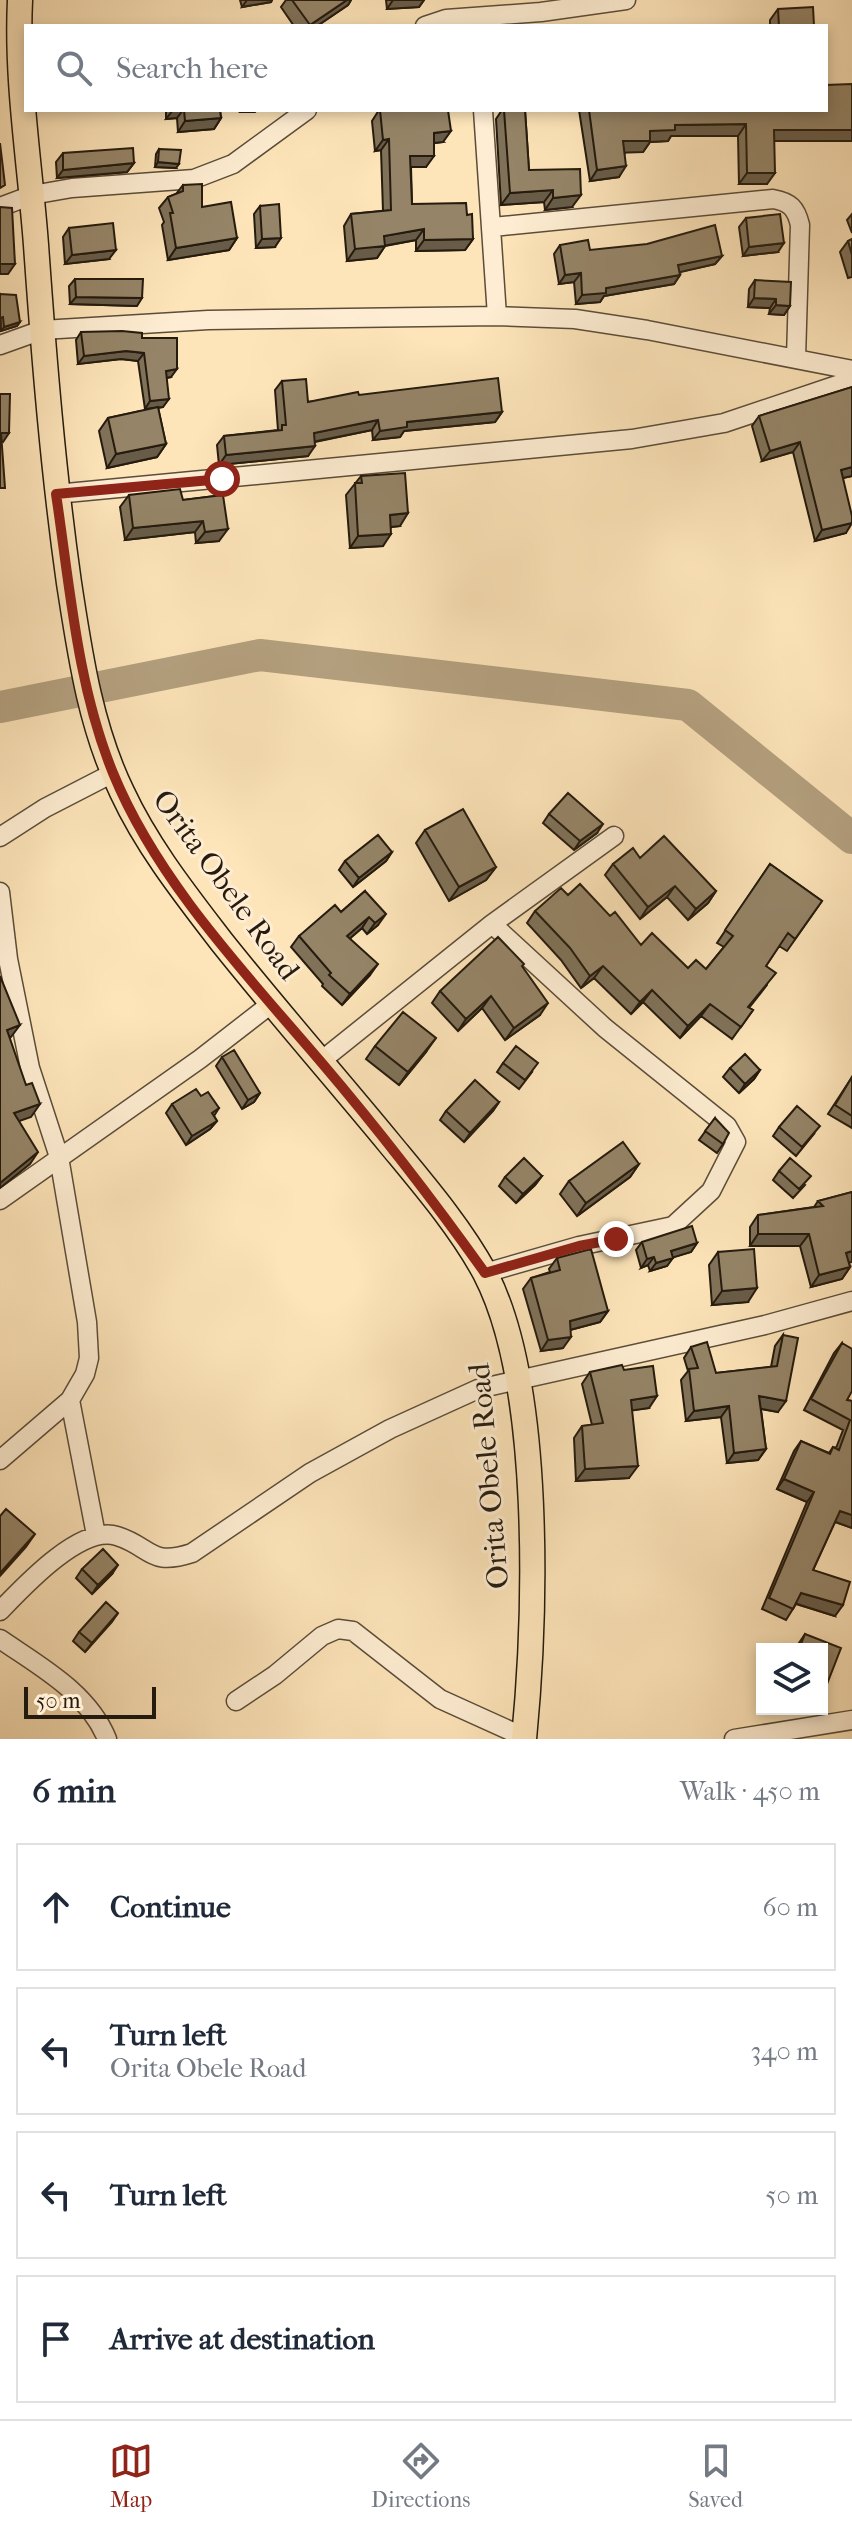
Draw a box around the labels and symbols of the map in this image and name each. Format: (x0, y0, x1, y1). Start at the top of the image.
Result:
route start (204, 461, 240, 497)
street label: Orita Obele Road (145, 783, 307, 987)
route end (598, 1221, 634, 1257)
street label: Orita Obele Road (462, 1361, 516, 1590)
scale bar (24, 1683, 156, 1719)

